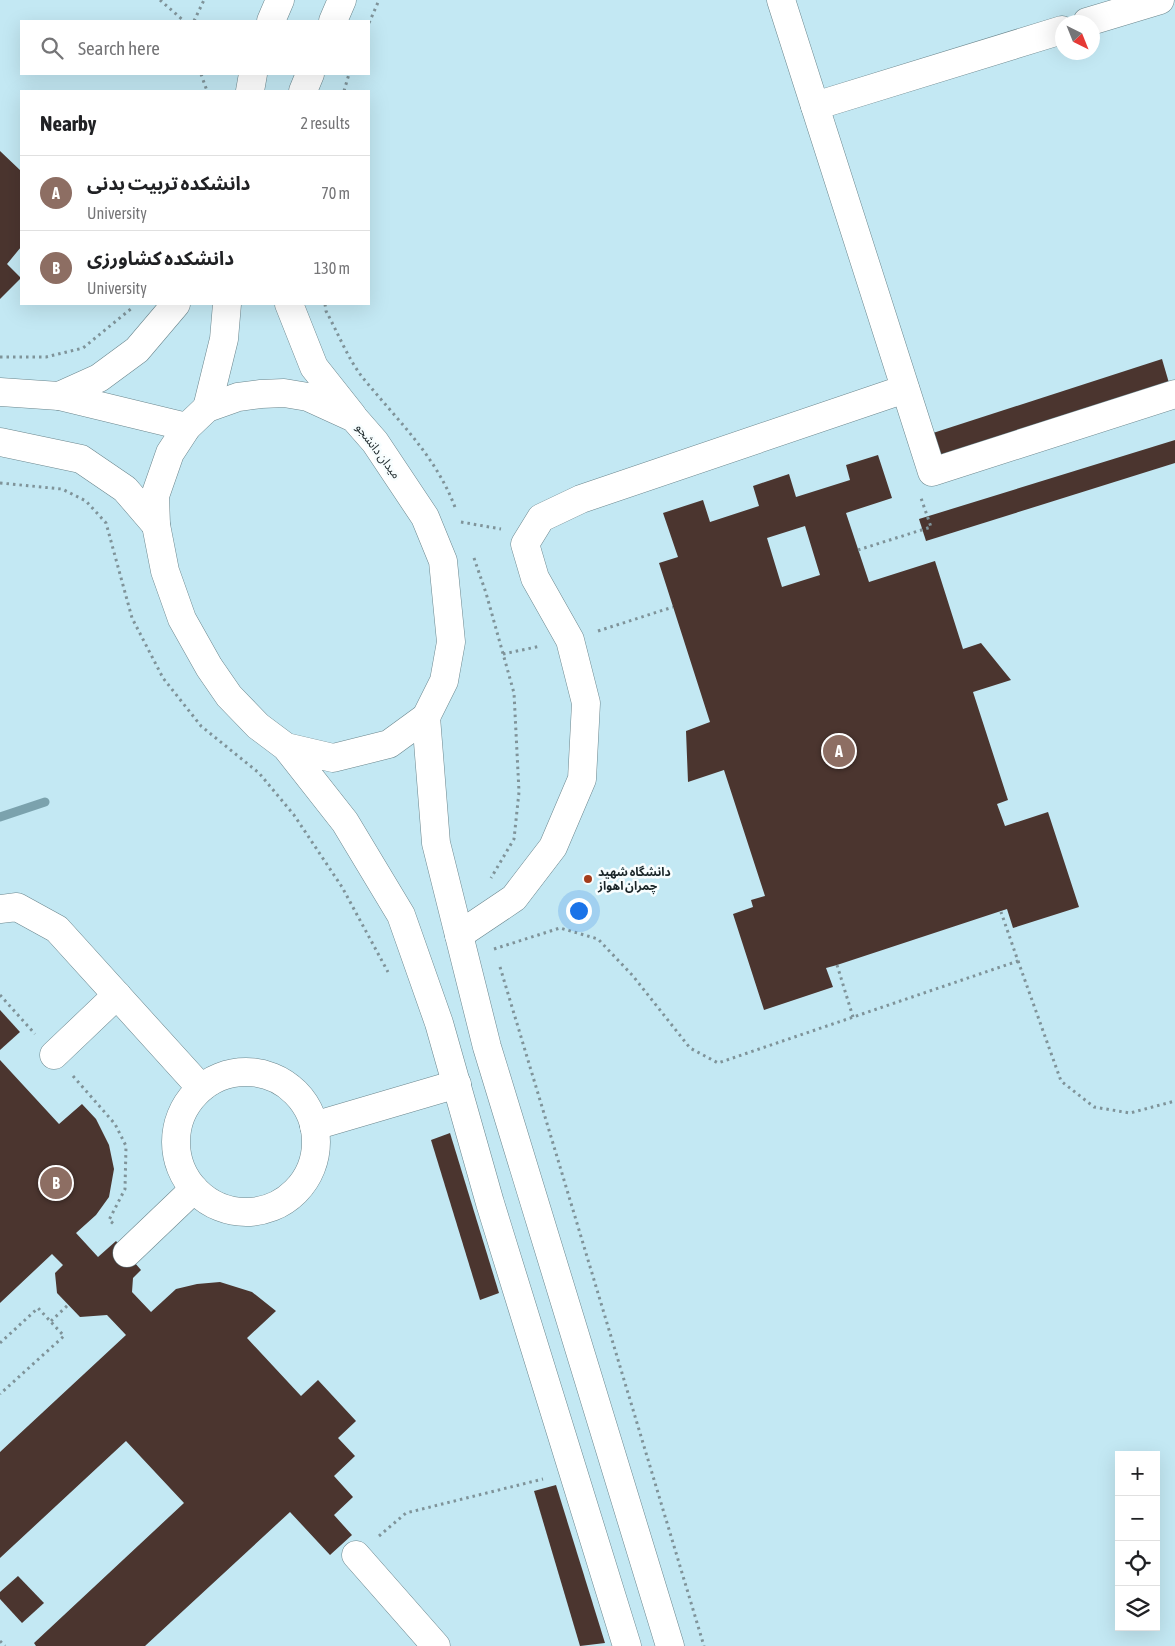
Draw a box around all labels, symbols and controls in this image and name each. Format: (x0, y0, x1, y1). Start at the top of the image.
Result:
north arrow (1055, 15, 1100, 60)
search box (20, 20, 370, 75)
icon: search (38, 34, 66, 62)
text: Search here (78, 37, 160, 59)
text: Nearby (40, 111, 96, 135)
text: 2 results (300, 114, 350, 132)
text: دانشکده تربیت بدنی (87, 172, 250, 194)
text: A (52, 184, 60, 202)
text: 70 m (321, 184, 350, 202)
text: University (87, 204, 147, 222)
text: دانشکده کشاورزی (87, 247, 234, 269)
text: B (52, 259, 60, 277)
text: 130 m (314, 259, 350, 277)
text: University (87, 279, 147, 297)
street label: میدان دانشجو (353, 421, 403, 481)
pin: A (823, 732, 855, 770)
place label: دانشگاه شهید چمران اهواز (597, 865, 671, 895)
marker: دانشگاه شهید چمران اهواز (582, 873, 594, 885)
your location (566, 898, 592, 924)
pin: B (40, 1164, 72, 1202)
map controls (1115, 1451, 1160, 1631)
button: + (1115, 1451, 1160, 1496)
button: − (1115, 1496, 1160, 1541)
button: locate (1115, 1541, 1160, 1586)
button: layers (1115, 1586, 1160, 1631)

